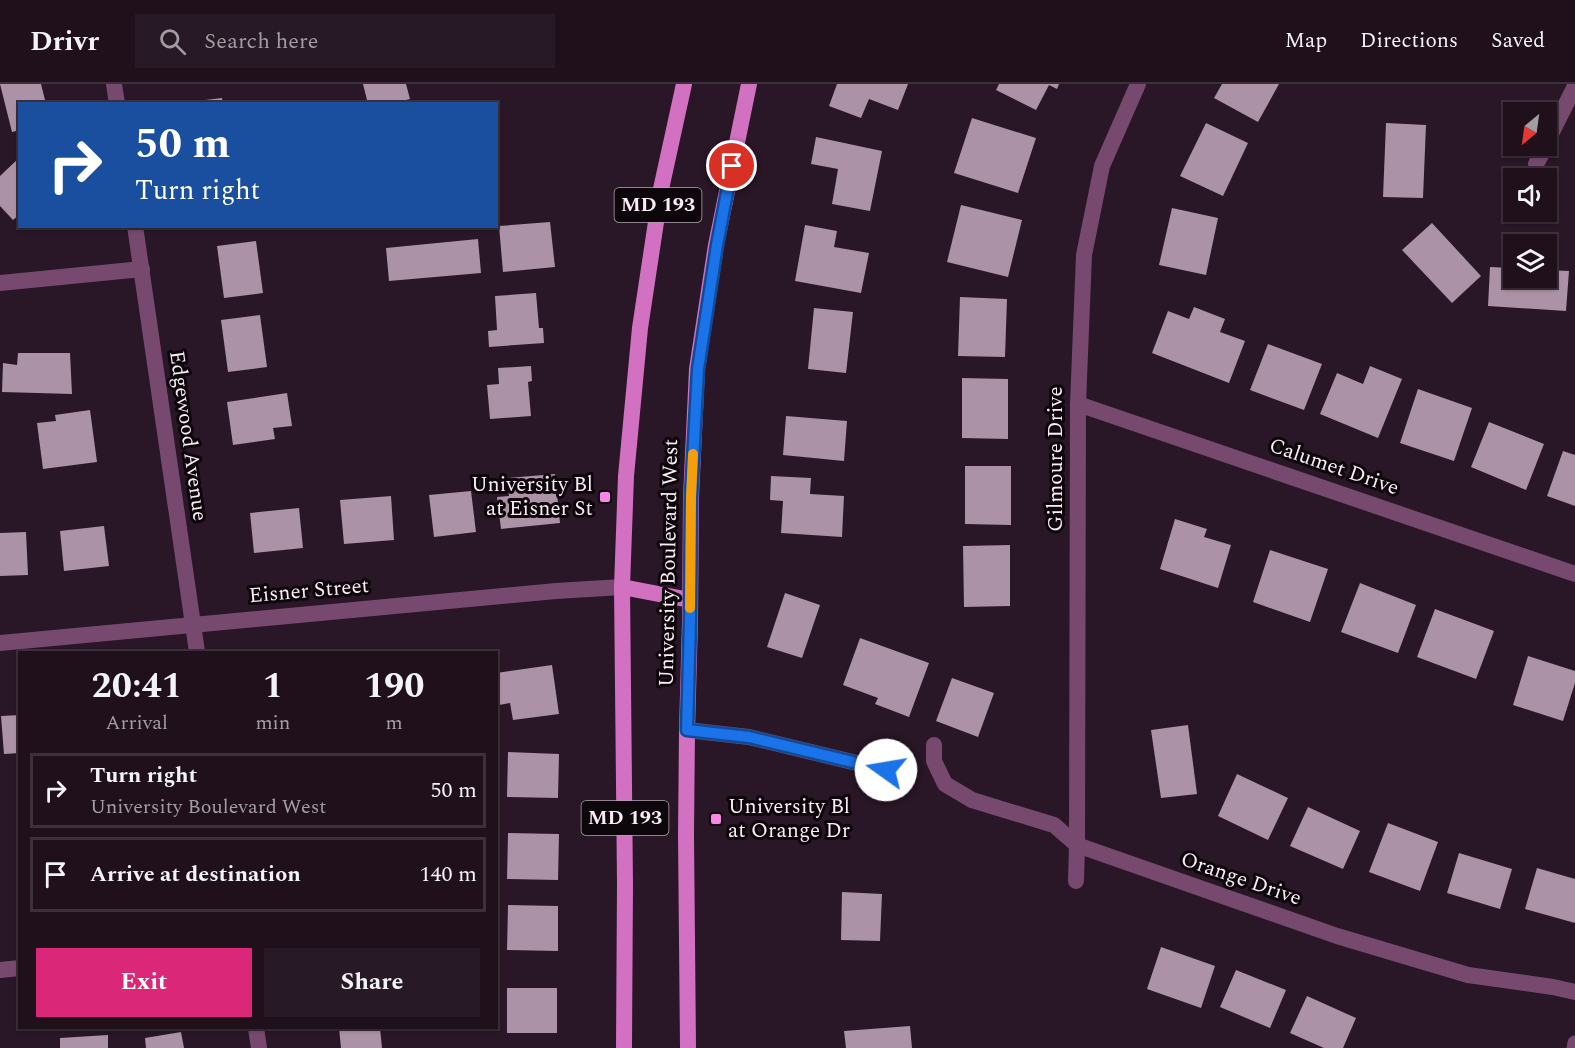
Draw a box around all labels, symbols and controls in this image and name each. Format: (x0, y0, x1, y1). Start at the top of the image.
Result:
search box (135, 14, 555, 68)
text: Drivr (30, 20, 99, 63)
icon: search (156, 25, 189, 58)
text: Search here (204, 25, 318, 58)
text: Map (1285, 25, 1327, 57)
text: Directions (1360, 25, 1458, 57)
text: Saved (1491, 25, 1545, 57)
north arrow (1503, 102, 1557, 156)
map controls (1503, 102, 1557, 288)
text: 50 m (135, 113, 230, 176)
icon: right (36, 126, 114, 204)
pin (706, 140, 757, 191)
icon: arrive (715, 149, 748, 182)
button: sound (1503, 168, 1557, 222)
text: Turn right (135, 170, 260, 212)
road number: MD 193 (614, 188, 702, 222)
button: layers (1503, 234, 1557, 288)
street label: Edgewood Avenue (160, 349, 216, 523)
street label: Gilmoure Drive (1040, 386, 1072, 532)
street label: Calumet Drive (1265, 430, 1403, 504)
street label: University Boulevard West (651, 439, 687, 687)
place label: University Bl at Eisner St (471, 469, 593, 525)
marker: University Bl at Eisner St (598, 490, 612, 504)
street label: Eisner Street (248, 570, 370, 612)
text: 20:41 (91, 659, 182, 714)
text: 1 (263, 659, 283, 714)
text: 190 (364, 659, 424, 714)
text: Arrival (106, 708, 168, 738)
text: min (255, 708, 290, 738)
text: m (386, 708, 403, 738)
position arrow (854, 738, 918, 802)
text: Turn right (90, 759, 197, 792)
icon: right (39, 774, 72, 807)
text: 50 m (431, 774, 477, 807)
place label: University Bl at Orange Dr (728, 791, 850, 847)
text: University Boulevard West (90, 792, 326, 822)
road number: MD 193 (582, 801, 668, 835)
marker: University Bl at Orange Dr (709, 812, 723, 826)
street label: Orange Drive (1176, 843, 1306, 915)
icon: arrive (39, 858, 72, 891)
text: Arrive at destination (90, 858, 301, 891)
text: 140 m (420, 858, 477, 891)
button: Exit (36, 948, 252, 1017)
button: Share (264, 948, 480, 1017)

